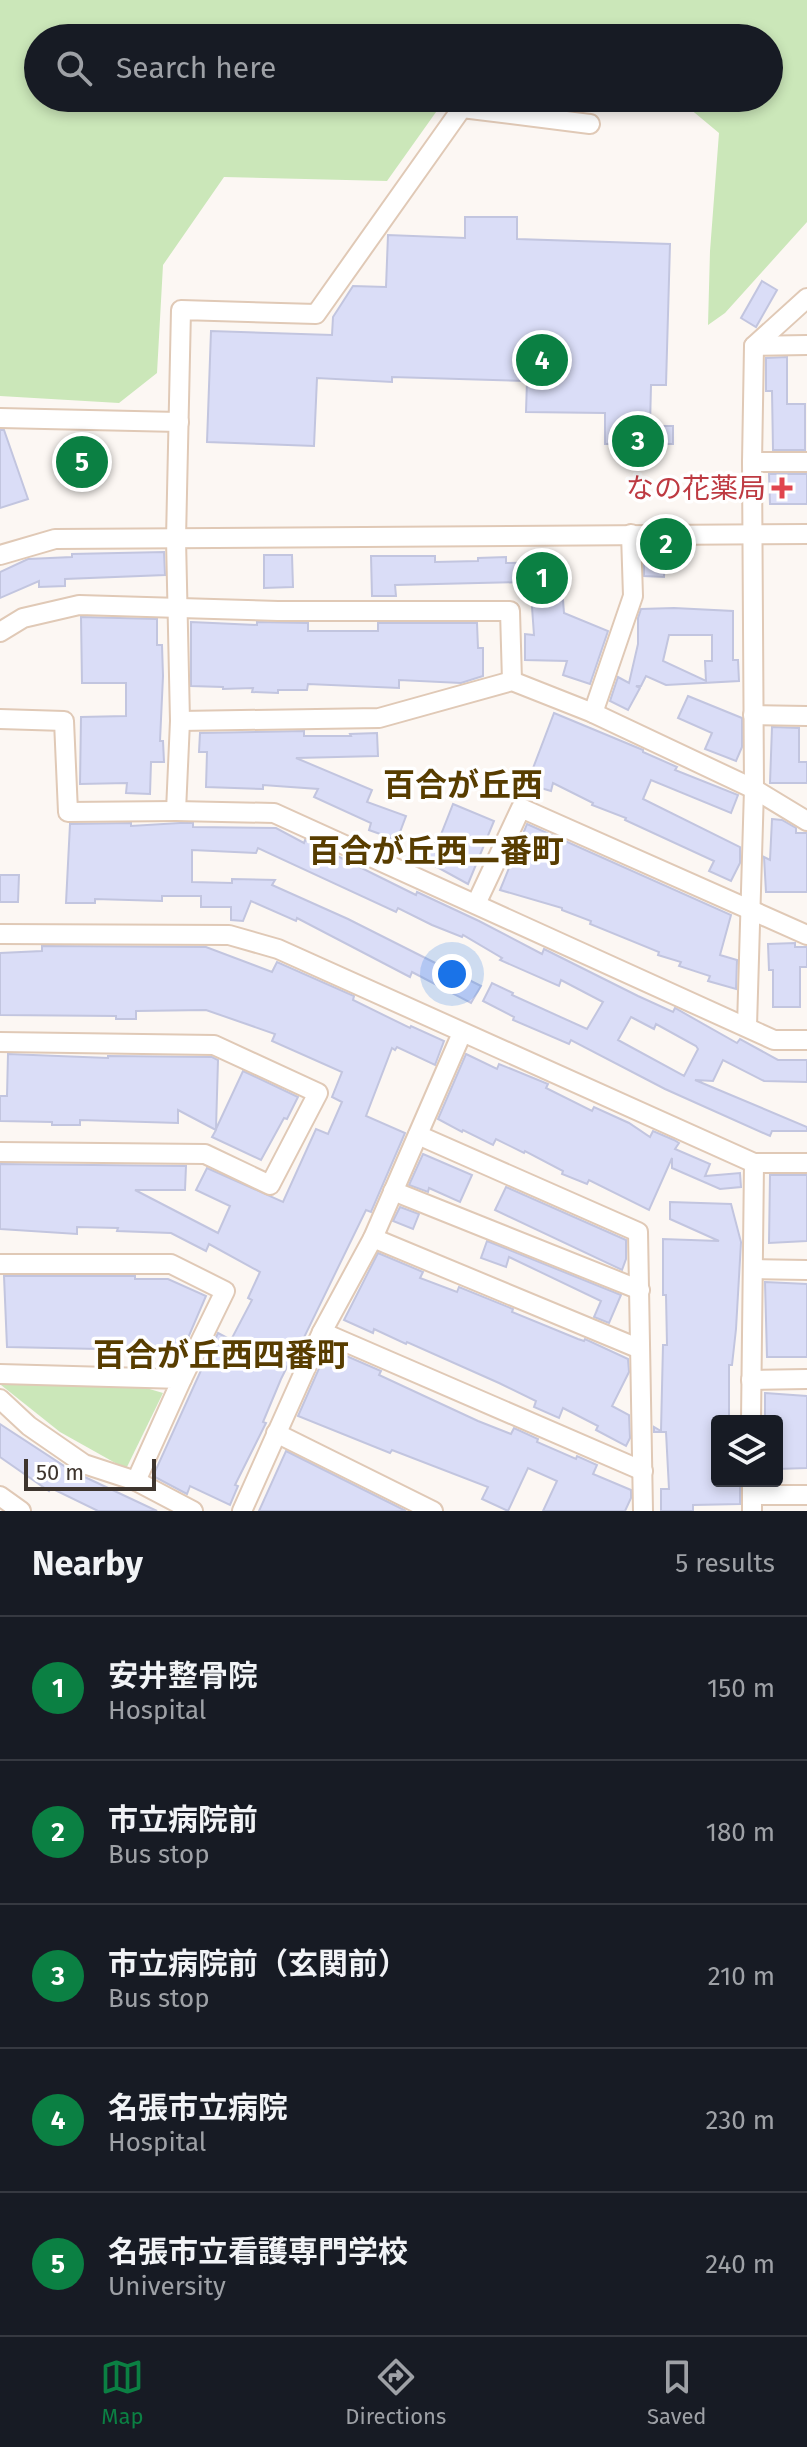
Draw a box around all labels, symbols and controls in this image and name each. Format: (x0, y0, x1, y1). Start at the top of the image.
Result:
search box (24, 24, 783, 112)
icon: search (52, 46, 96, 90)
text: Search here (116, 50, 276, 86)
pin: 4 (516, 330, 568, 390)
pin: 3 (612, 411, 664, 471)
pin: 5 (56, 432, 108, 492)
place label: なの花薬局 (626, 472, 766, 505)
marker: なの花薬局 (773, 479, 791, 497)
pin: 2 (640, 514, 692, 574)
pin: 1 (516, 548, 568, 608)
district label: 百合が丘西 (383, 766, 543, 804)
district label: 百合が丘西二番町 (308, 832, 564, 870)
your location (432, 954, 472, 994)
district label: 百合が丘西四番町 (93, 1336, 349, 1374)
map controls (711, 1415, 783, 1487)
button: layers (711, 1415, 783, 1487)
scale bar (24, 1455, 156, 1491)
text: 50 m (36, 1459, 84, 1486)
text: Nearby (32, 1543, 143, 1584)
text: 5 results (675, 1548, 775, 1579)
text: 安井整骨院 (108, 1658, 258, 1694)
text: 1 (52, 1673, 64, 1704)
text: 150 m (707, 1673, 775, 1704)
text: Hospital (108, 1695, 207, 1726)
text: 市立病院前 (108, 1802, 258, 1838)
text: 2 (51, 1817, 65, 1848)
text: 180 m (706, 1817, 775, 1848)
text: Bus stop (108, 1839, 210, 1870)
text: 市立病院前（玄関前） (108, 1946, 408, 1982)
text: 3 (51, 1961, 65, 1992)
text: 210 m (708, 1961, 775, 1992)
text: Bus stop (108, 1983, 210, 2014)
text: 名張市立病院 (108, 2090, 288, 2126)
text: 4 (51, 2105, 65, 2136)
text: 230 m (706, 2105, 775, 2136)
text: Hospital (108, 2127, 207, 2158)
text: 名張市立看護専門学校 (108, 2234, 408, 2270)
text: 5 (51, 2249, 65, 2280)
text: 240 m (705, 2249, 775, 2280)
text: University (108, 2271, 226, 2302)
tab: Map (100, 2355, 144, 2430)
tab: Directions (345, 2355, 446, 2430)
tab: Saved (647, 2355, 707, 2430)

